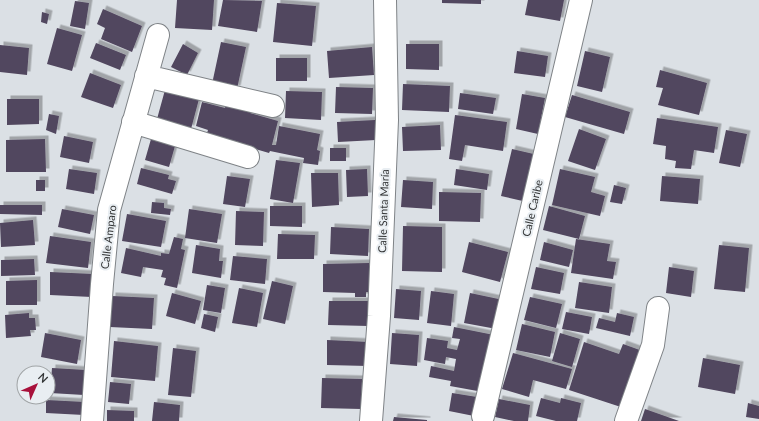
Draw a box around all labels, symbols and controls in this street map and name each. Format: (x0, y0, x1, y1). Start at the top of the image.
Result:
street label: Calle Santa María (375, 169, 391, 253)
street label: Calle Caribe (519, 178, 545, 238)
street label: Calle Amparo (98, 204, 118, 270)
north arrow (16, 365, 56, 405)
text: N (36, 370, 51, 385)

